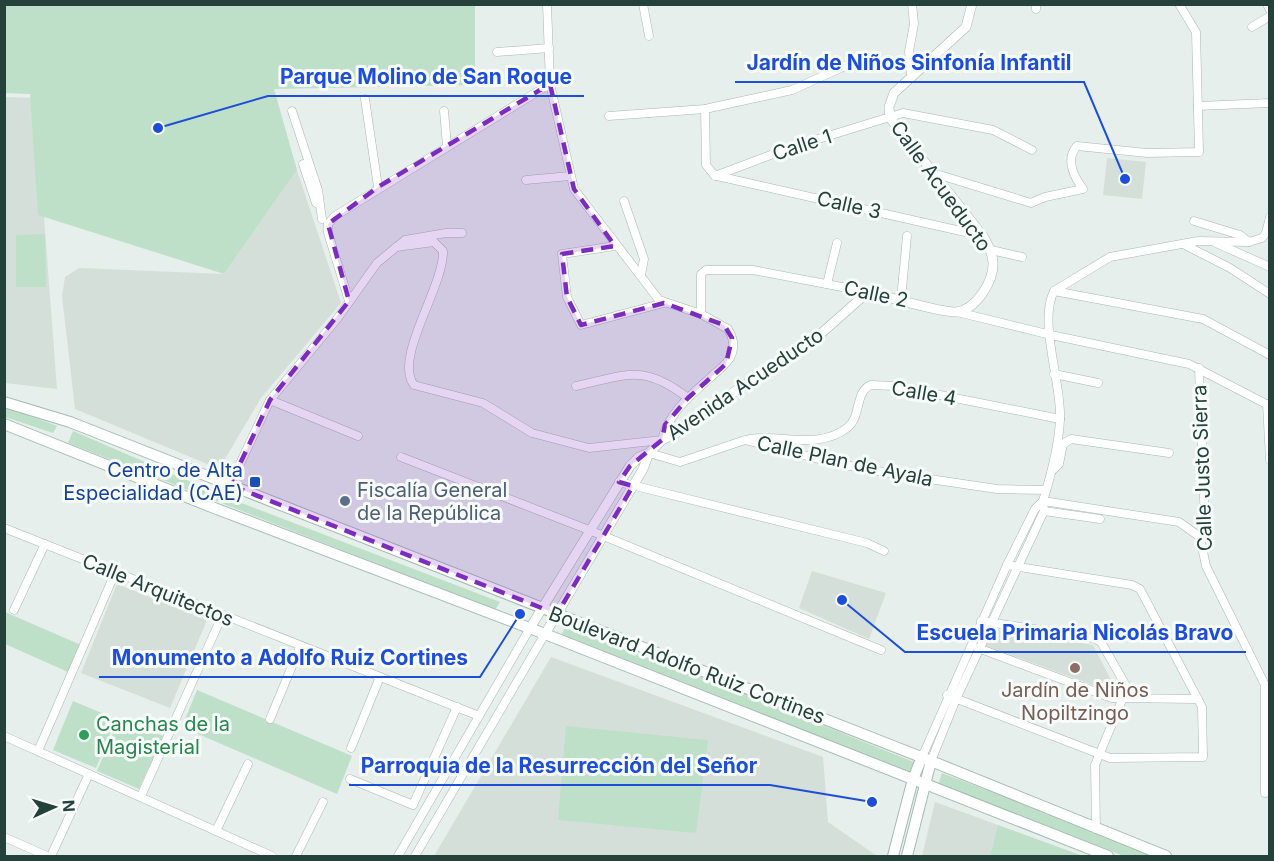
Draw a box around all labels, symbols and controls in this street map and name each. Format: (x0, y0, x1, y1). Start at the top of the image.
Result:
callout: Jardín de Niños Sinfonía Infantil (735, 43, 1084, 82)
text: Jardín de Niños Sinfonía Infantil (746, 50, 1072, 75)
callout: Parque Molino de San Roque (268, 57, 584, 96)
text: Parque Molino de San Roque (280, 64, 572, 89)
street label: Calle Acueducto (886, 116, 996, 256)
street label: Calle 1 (769, 124, 835, 166)
street label: Calle 3 (815, 186, 883, 224)
street label: Calle 2 (842, 276, 910, 312)
street label: Avenida Acueducto (662, 323, 828, 445)
street label: Calle 4 (890, 375, 958, 411)
street label: Calle Justo Sierra (1187, 384, 1217, 552)
street label: Calle Plan de Ayala (755, 431, 935, 491)
place label: Centro de Alta Especialidad (CAE) (63, 458, 243, 505)
marker: Centro de Alta Especialidad (CAE) (248, 475, 262, 489)
place label: Fiscalía General de la República (357, 478, 507, 525)
marker: Fiscalía General de la República (338, 494, 352, 508)
street label: Calle Arquitectos (79, 549, 237, 631)
street label: Boulevard Adolfo Ruiz Cortines (546, 601, 828, 729)
callout: Escuela Primaria Nicolás Bravo (905, 613, 1246, 652)
text: Escuela Primaria Nicolás Bravo (917, 620, 1234, 645)
callout: Monumento a Adolfo Ruiz Cortines (99, 638, 480, 677)
text: Monumento a Adolfo Ruiz Cortines (112, 645, 468, 670)
marker: Jardín de Niños Nopiltzingo (1068, 661, 1082, 675)
place label: Jardín de Niños Nopiltzingo (1001, 678, 1149, 725)
place label: Canchas de la Magisterial (96, 712, 230, 759)
marker: Canchas de la Magisterial (77, 728, 91, 742)
callout: Parroquia de la Resurrección del Señor (349, 746, 770, 785)
text: Parroquia de la Resurrección del Señor (361, 753, 758, 778)
north arrow (24, 777, 84, 837)
text: N (59, 799, 79, 813)

